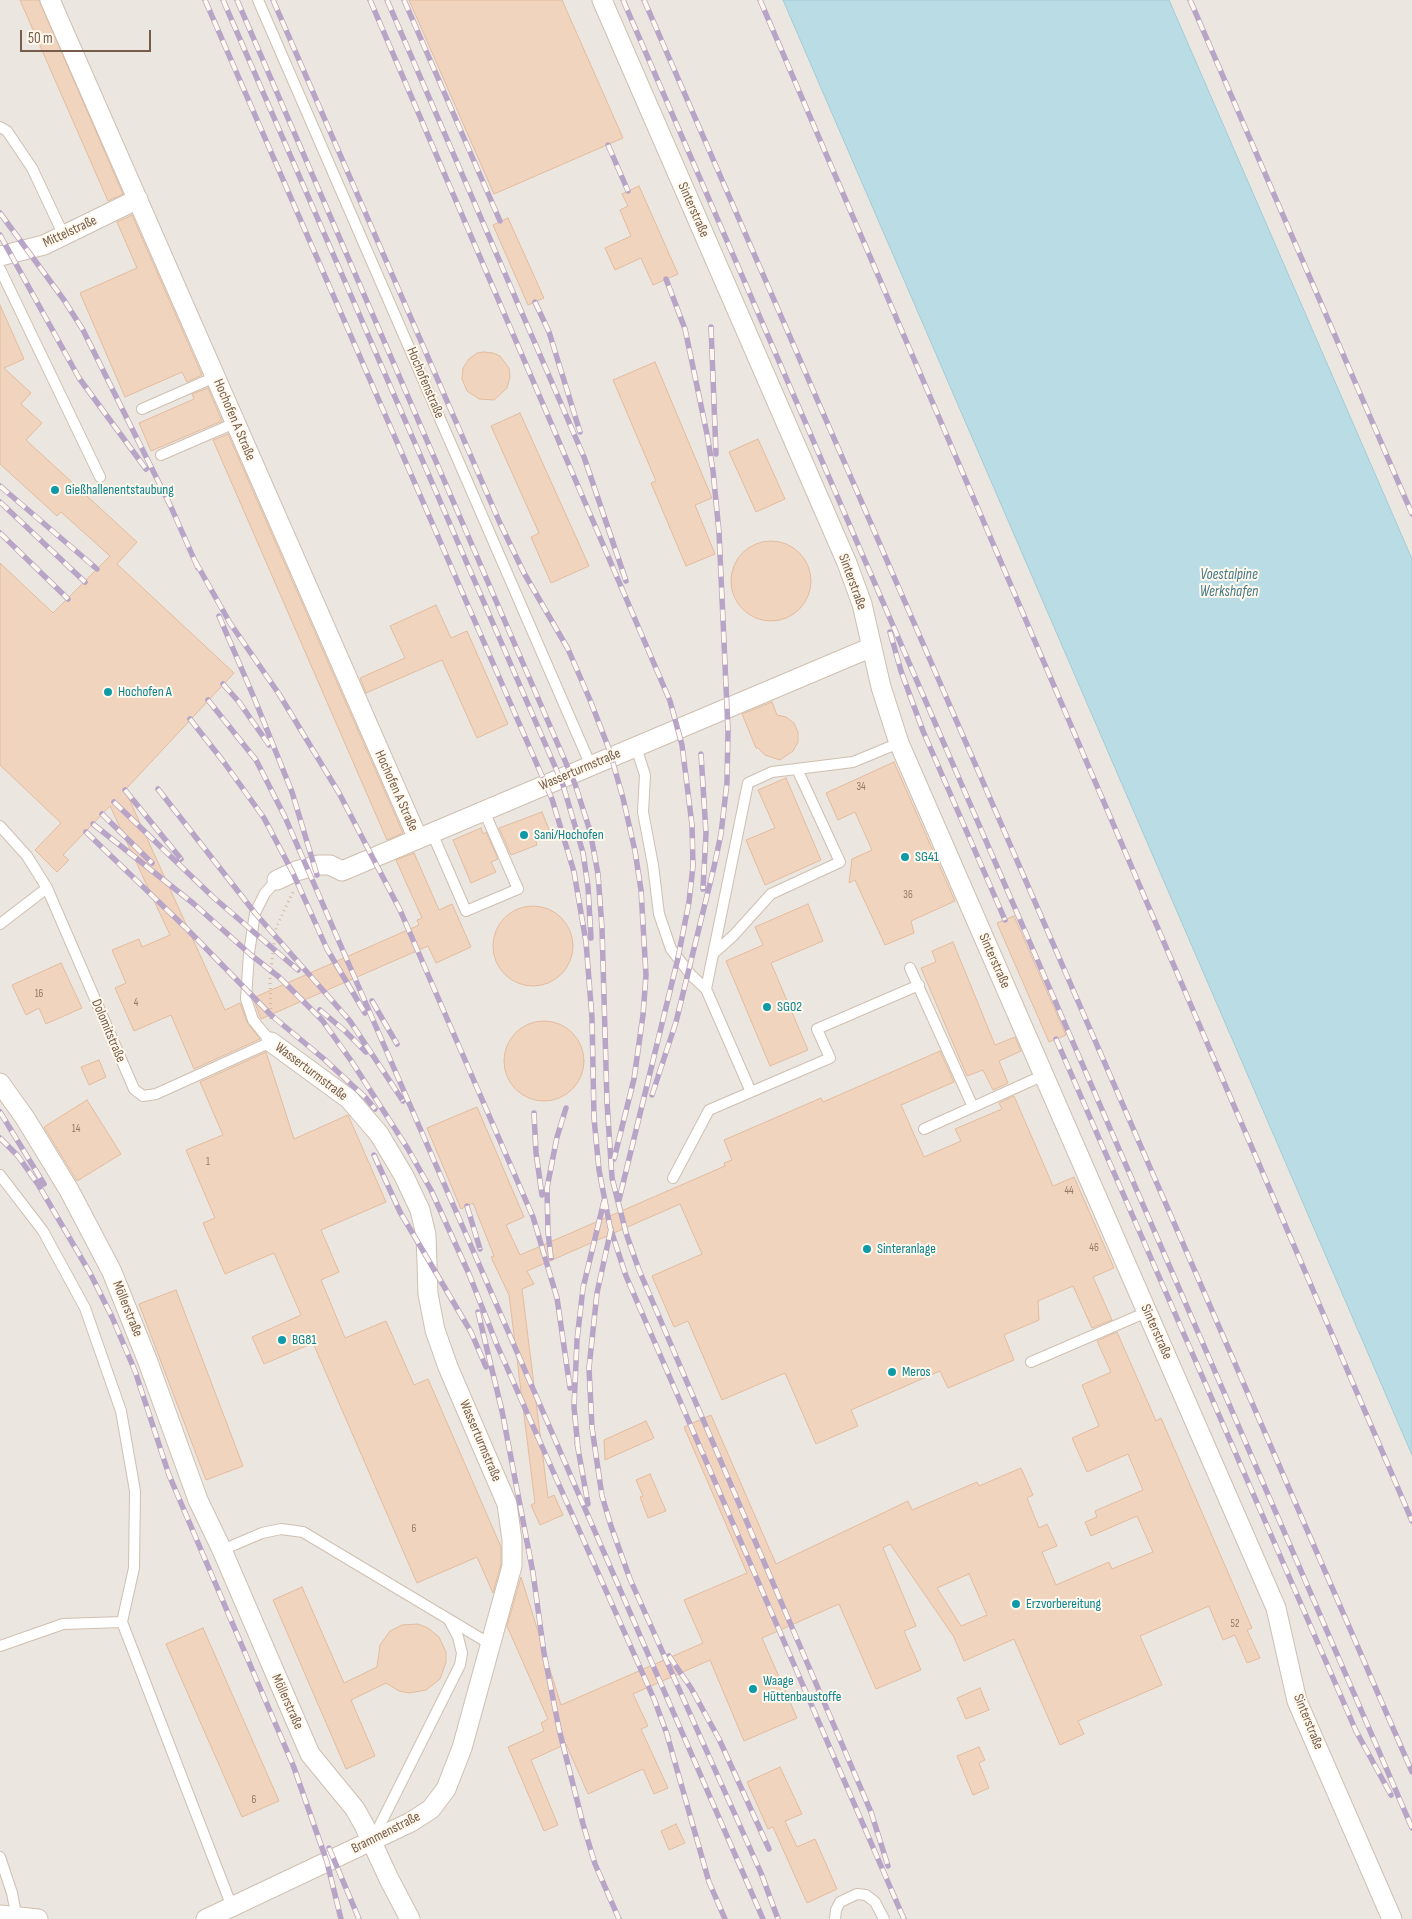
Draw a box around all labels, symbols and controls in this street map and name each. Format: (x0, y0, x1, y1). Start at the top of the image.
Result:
scale bar (22, 20, 154, 52)
text: 50 m (28, 29, 53, 48)
street label: Sinterstraße (673, 180, 713, 240)
street label: Mittelstraße (40, 212, 100, 252)
street label: Hochofenstraße (402, 345, 448, 421)
street label: Hochofen A Straße (209, 377, 259, 463)
place label: Gießhallenentstaubung (65, 482, 174, 498)
marker: Gießhallenentstaubung (49, 484, 61, 496)
street label: Sinterstraße (834, 552, 870, 612)
water label: Voestalpine Werkshafen (1200, 566, 1258, 601)
place label: Hochofen A (118, 684, 172, 700)
marker: Hochofen A (102, 686, 114, 698)
street label: Wasserturmstraße (537, 745, 623, 795)
street label: Hochofen A Straße (371, 748, 421, 834)
house number: 34 (856, 780, 866, 794)
place label: Sani/Hochofen (534, 827, 604, 843)
marker: Sani/Hochofen (518, 829, 530, 841)
place label: SG41 (915, 849, 939, 865)
marker: SG41 (899, 851, 911, 863)
house number: 36 (903, 888, 913, 902)
street label: Sinterstraße (974, 931, 1014, 991)
house number: 16 (35, 987, 43, 1001)
house number: 4 (134, 996, 138, 1010)
street label: Dolomitstraße (87, 997, 129, 1065)
place label: SG02 (777, 999, 802, 1015)
marker: SG02 (761, 1001, 773, 1013)
street label: Wasserturmstraße (271, 1039, 351, 1105)
house number: 14 (72, 1122, 80, 1136)
house number: 1 (206, 1155, 210, 1169)
house number: 44 (1064, 1184, 1074, 1198)
place label: Sinteranlage (877, 1241, 936, 1257)
house number: 46 (1089, 1241, 1099, 1255)
marker: Sinteranlage (861, 1243, 873, 1255)
street label: Möllerstraße (108, 1279, 146, 1339)
street label: Sinterstraße (1136, 1302, 1176, 1362)
place label: BG81 (292, 1332, 316, 1348)
marker: BG81 (276, 1334, 288, 1346)
place label: Meros (902, 1364, 931, 1380)
marker: Meros (886, 1366, 898, 1378)
street label: Wasserturmstraße (455, 1398, 505, 1484)
house number: 6 (412, 1522, 416, 1536)
place label: Erzvorbereitung (1026, 1596, 1101, 1612)
marker: Erzvorbereitung (1010, 1598, 1022, 1610)
house number: 52 (1231, 1617, 1239, 1631)
street label: Möllerstraße (267, 1672, 307, 1732)
place label: Waage Hüttenbaustoffe (763, 1673, 841, 1705)
marker: Waage Hüttenbaustoffe (747, 1683, 759, 1695)
street label: Sinterstraße (1289, 1692, 1327, 1752)
house number: 6 (252, 1793, 256, 1807)
street label: Brammenstraße (349, 1808, 423, 1858)

